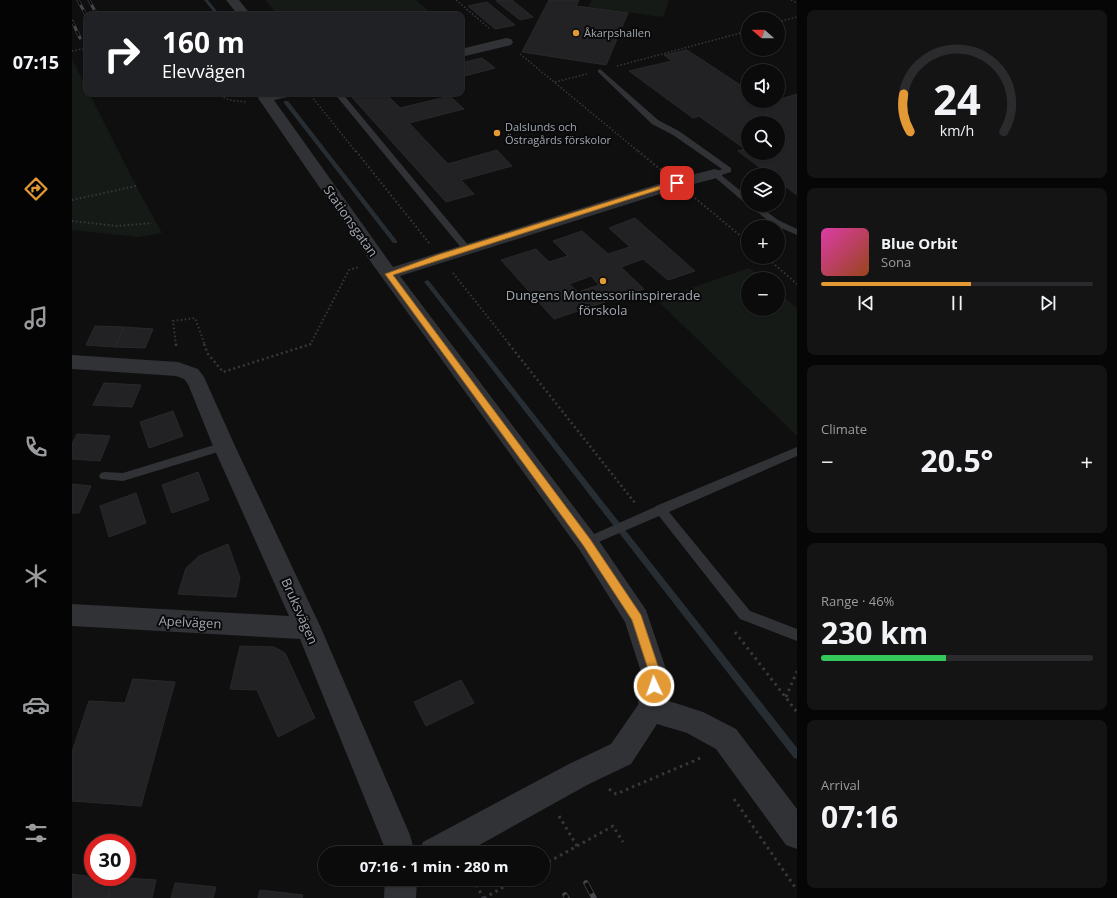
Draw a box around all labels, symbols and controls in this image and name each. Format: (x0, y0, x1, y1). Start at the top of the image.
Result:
north arrow (741, 12, 785, 56)
map controls (741, 12, 785, 316)
text: 160 m (162, 23, 245, 61)
place label: Åkarpshallen (584, 25, 651, 40)
icon: right (96, 28, 148, 80)
marker: Åkarpshallen (571, 28, 581, 38)
text: 07:15 (13, 50, 59, 74)
text: Elevvägen (162, 59, 246, 83)
button: sound (741, 64, 785, 108)
text: 24 (933, 71, 981, 127)
button: search (741, 116, 785, 160)
place label: Dalslunds och Östragårds förskolor (505, 119, 612, 147)
text: km/h (940, 120, 974, 139)
marker: Dalslunds och Östragårds förskolor (492, 128, 502, 138)
pin (660, 166, 694, 200)
button: layers (741, 168, 785, 212)
icon: arrive (666, 172, 688, 194)
icon: directions (22, 175, 50, 203)
street label: Stationsgatan (320, 182, 382, 260)
button: + (741, 220, 785, 264)
text: Blue Orbit (881, 233, 958, 253)
text: Sona (881, 253, 911, 271)
button: − (741, 272, 785, 316)
marker: Dungens Montessoriinspirerade förskola (598, 276, 608, 286)
place label: Dungens Montessoriinspirerade förskola (506, 286, 700, 319)
icon: previous (855, 292, 877, 314)
icon: pause (946, 292, 968, 314)
icon: next (1037, 292, 1059, 314)
icon: music (22, 304, 50, 332)
text: Climate (821, 420, 867, 438)
icon: phone (22, 433, 50, 461)
text: 20.5° (921, 440, 993, 481)
text: − (821, 446, 834, 476)
text: + (1080, 446, 1093, 476)
icon: climate (22, 562, 50, 590)
street label: Bruksvägen (277, 575, 323, 647)
text: Range · 46% (821, 592, 894, 610)
street label: Apelvägen (158, 611, 222, 633)
text: 230 km (821, 612, 928, 653)
position arrow (633, 665, 675, 707)
icon: car (22, 691, 50, 719)
text: Arrival (821, 776, 860, 794)
text: 07:16 (821, 796, 898, 837)
icon: filters (22, 819, 50, 847)
speed limit sign: 30 (84, 834, 136, 886)
text: 07:16 · 1 min · 280 m (360, 856, 508, 876)

